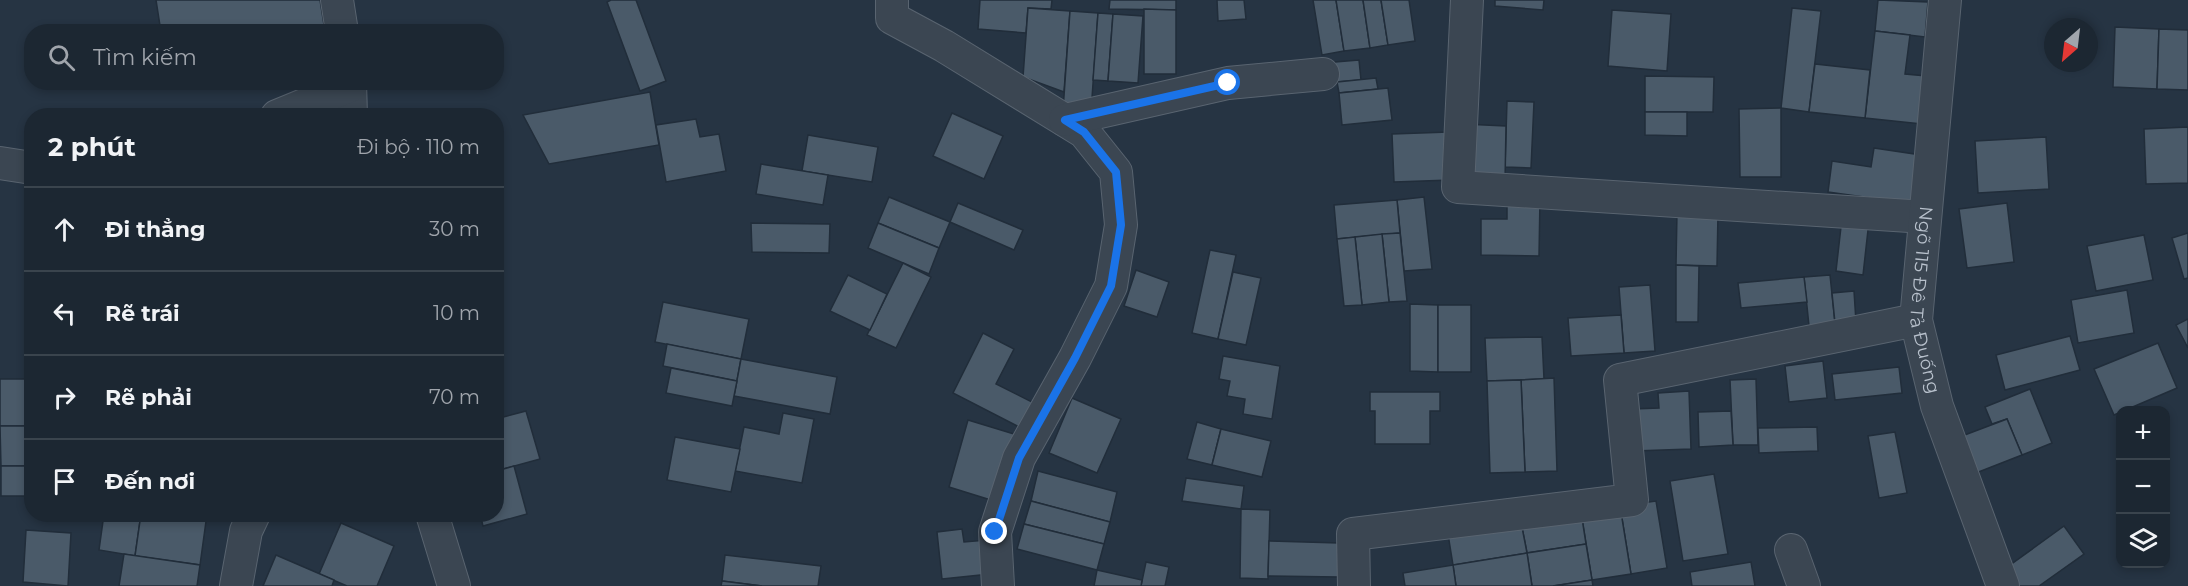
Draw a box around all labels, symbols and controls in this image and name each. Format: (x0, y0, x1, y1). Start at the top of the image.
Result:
north arrow (2044, 18, 2098, 72)
search box (24, 24, 504, 90)
icon: search (45, 41, 78, 74)
text: Tìm kiếm (93, 44, 197, 71)
route start (1214, 69, 1240, 95)
text: 2 phút (48, 131, 136, 163)
text: Đi bộ · 110 m (357, 135, 480, 159)
street label: Ngõ 115 Đê Tả Đuống (1905, 205, 1945, 396)
icon: ahead (48, 213, 81, 246)
text: Đi thẳng (105, 216, 205, 243)
text: 30 m (429, 217, 480, 241)
icon: left (48, 297, 81, 330)
text: Rẽ trái (105, 300, 180, 327)
text: 10 m (433, 301, 480, 325)
icon: right (48, 381, 81, 414)
text: Rẽ phải (105, 384, 192, 411)
text: 70 m (429, 385, 480, 409)
map controls (2116, 406, 2170, 568)
button: + (2116, 406, 2170, 460)
button: − (2116, 460, 2170, 514)
icon: arrive (48, 465, 81, 498)
text: Đến nơi (105, 468, 195, 495)
button: layers (2116, 514, 2170, 568)
route end (981, 518, 1007, 544)

